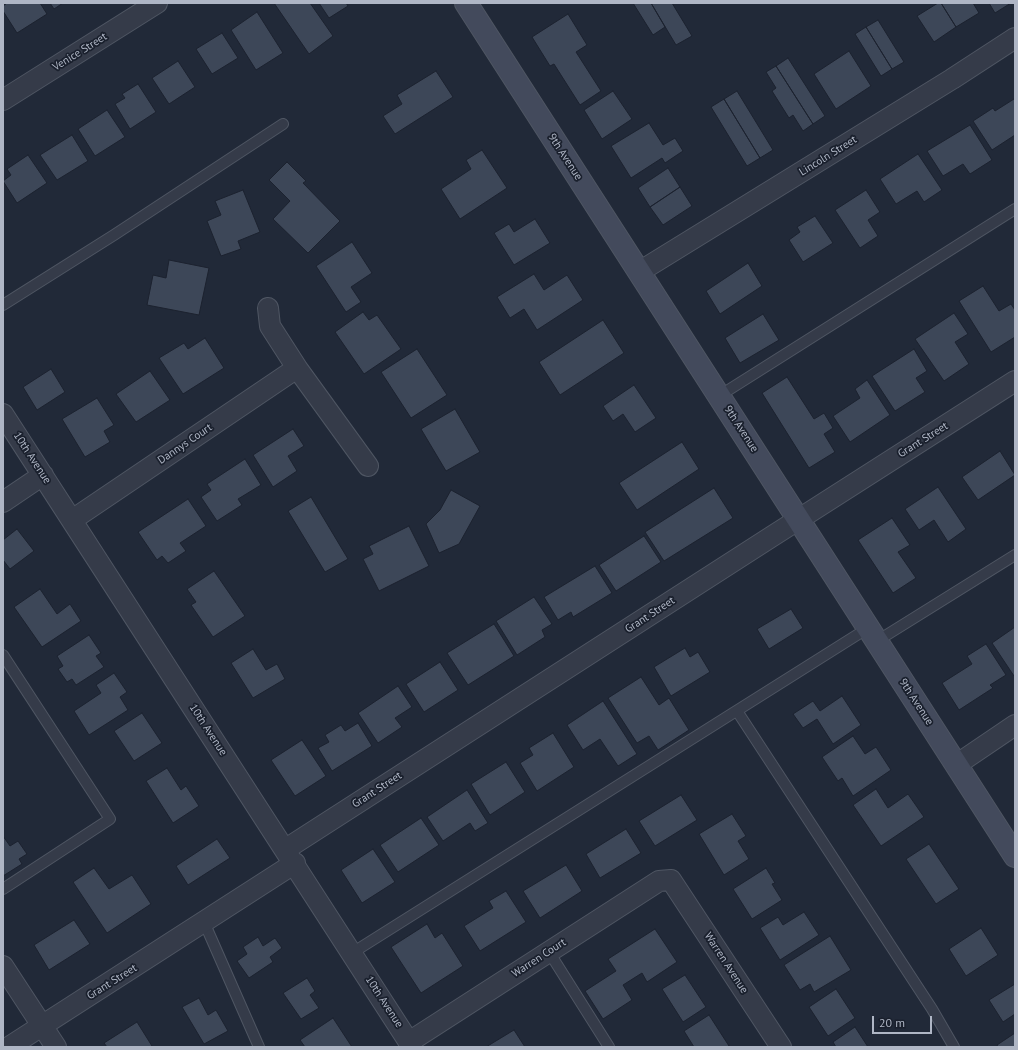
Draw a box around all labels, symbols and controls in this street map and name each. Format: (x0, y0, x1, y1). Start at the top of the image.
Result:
street label: Venice Street (50, 30, 110, 74)
street label: 9th Avenue (545, 131, 585, 183)
street label: Lincoln Street (797, 133, 859, 179)
street label: 9th Avenue (721, 403, 761, 455)
street label: Grant Street (895, 419, 951, 461)
street label: Dannys Court (155, 421, 215, 467)
street label: 10th Avenue (10, 430, 54, 486)
street label: Grant Street (623, 594, 677, 636)
street label: 9th Avenue (896, 676, 936, 728)
street label: 10th Avenue (186, 702, 230, 758)
street label: Grant Street (350, 769, 404, 811)
street label: Warren Avenue (701, 930, 751, 996)
street label: Warren Court (510, 936, 568, 980)
street label: Grant Street (84, 961, 140, 1003)
street label: 10th Avenue (362, 974, 406, 1030)
scale bar (874, 1008, 934, 1034)
text: 20 m (879, 1015, 905, 1030)

